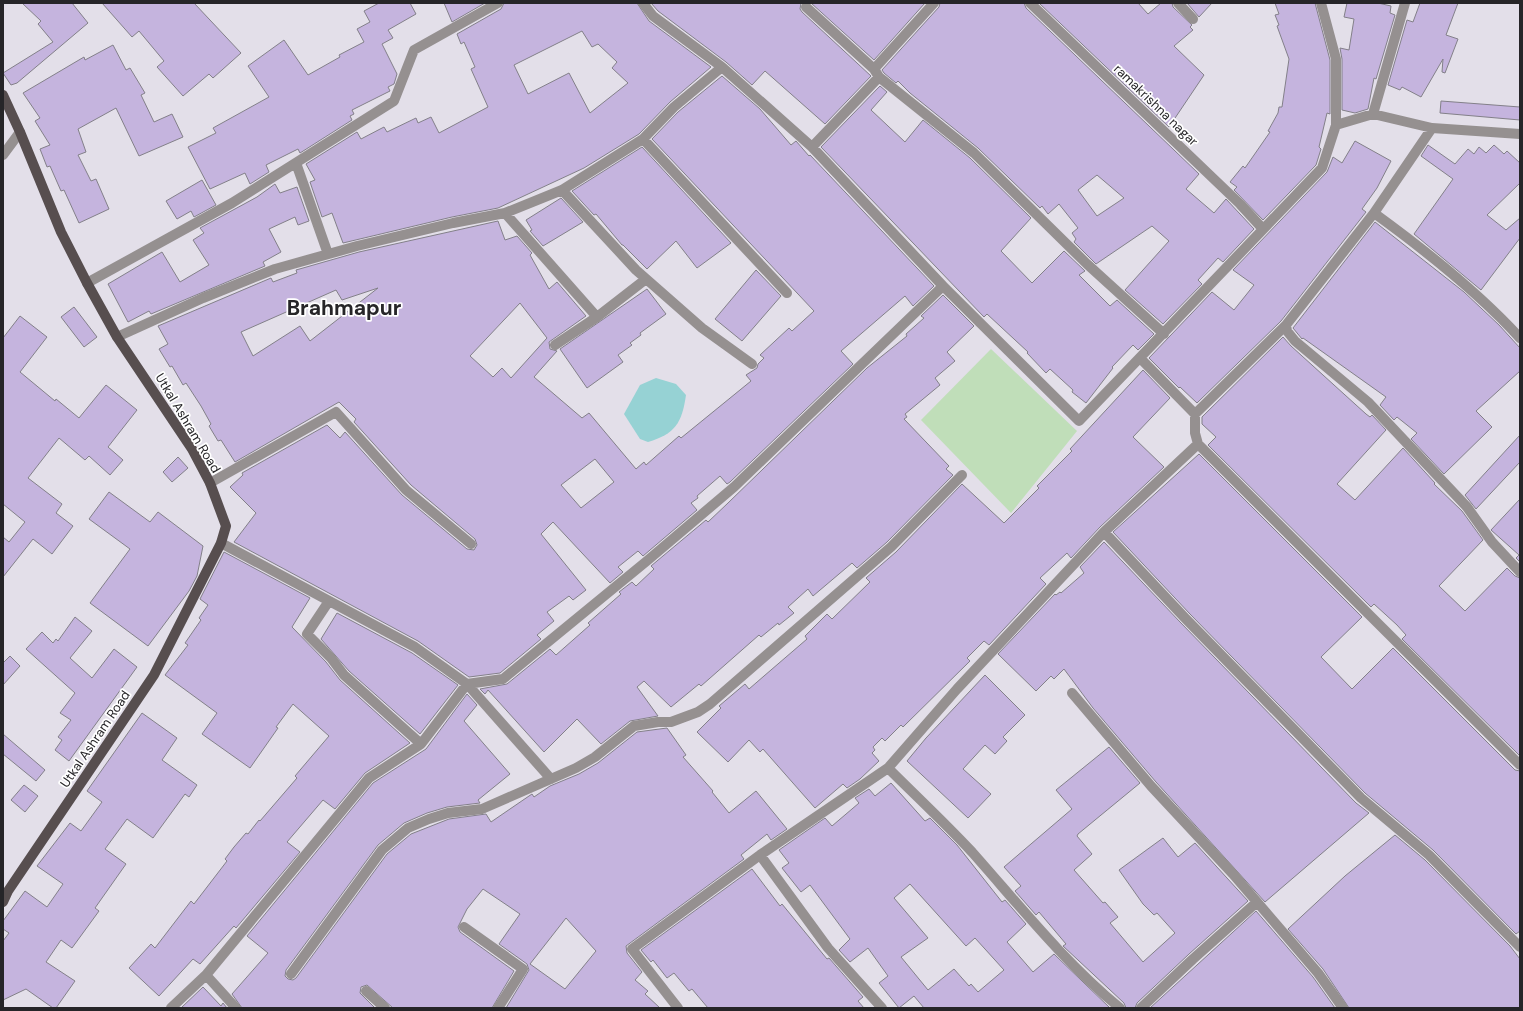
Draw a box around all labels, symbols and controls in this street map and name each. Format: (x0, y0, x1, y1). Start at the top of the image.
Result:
street label: ramakrishna nagar (1110, 60, 1202, 150)
district label: Brahmapur (287, 294, 402, 322)
street label: Utkal Ashram Road (152, 370, 224, 476)
street label: Utkal Ashram Road (56, 687, 134, 791)

